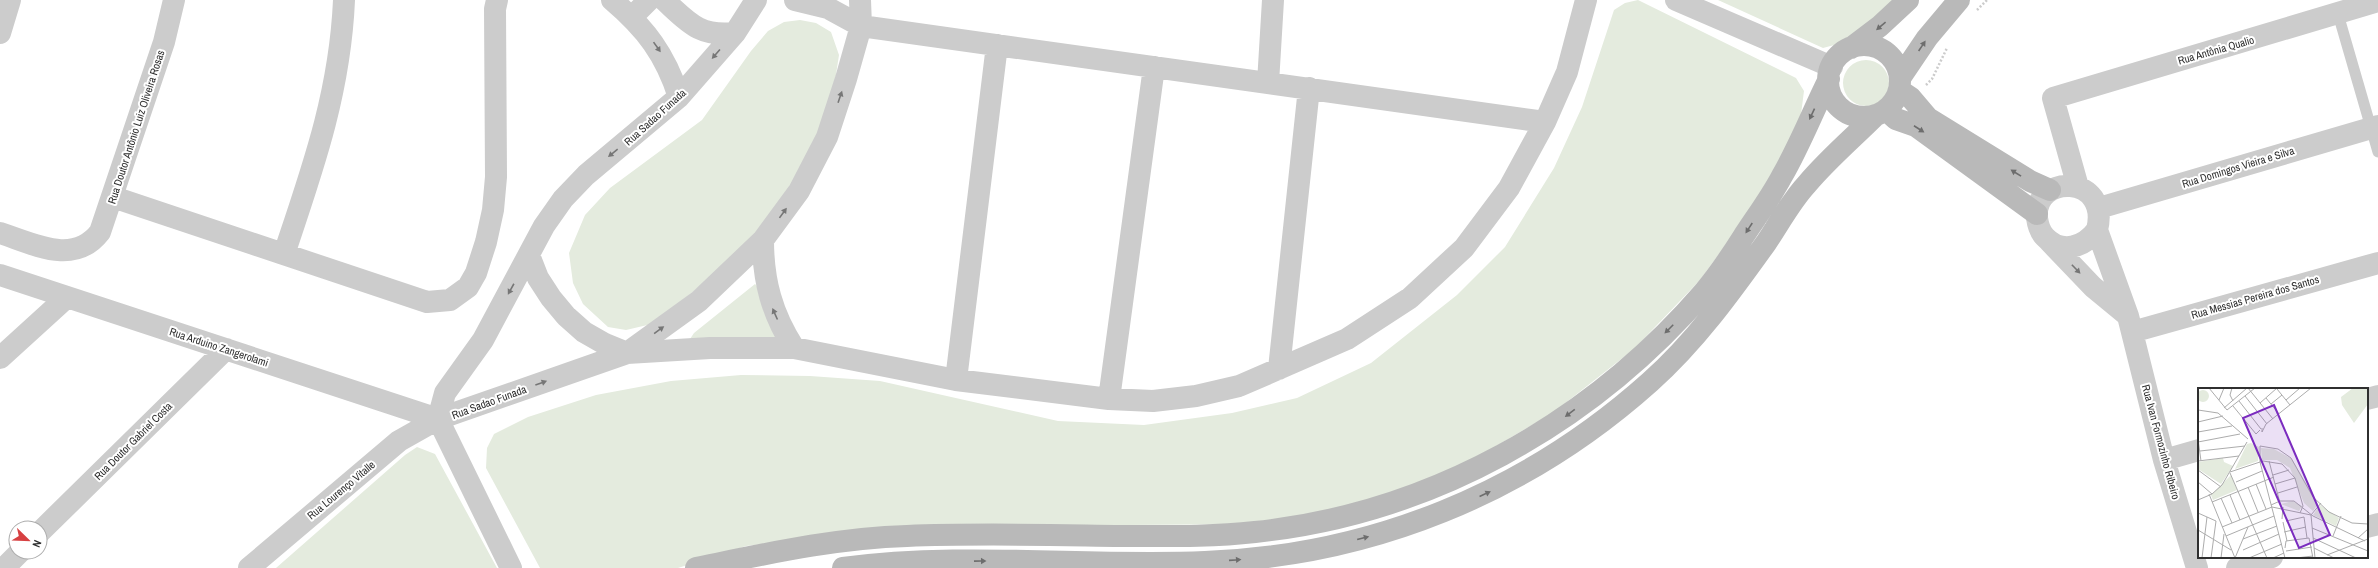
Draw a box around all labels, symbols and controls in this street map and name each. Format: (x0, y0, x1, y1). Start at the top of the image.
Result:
one-way arrow (1875, 21, 1886, 30)
street label: Rua Antônia Qualio (2176, 32, 2256, 68)
one-way arrow (1918, 40, 1926, 51)
one-way arrow (653, 42, 661, 52)
street label: Rua Doutor Antônio Luiz Oliveira Rosas (104, 48, 168, 206)
one-way arrow (712, 49, 721, 59)
street label: Rua Sadao Funada (621, 86, 689, 148)
one-way arrow (838, 91, 844, 103)
one-way arrow (1809, 109, 1815, 120)
one-way arrow (1914, 125, 1925, 133)
street label: Rua Domingos Vieira e Silva (2180, 143, 2296, 191)
one-way arrow (607, 149, 618, 158)
one-way arrow (2010, 169, 2022, 176)
one-way arrow (779, 208, 787, 218)
one-way arrow (1745, 223, 1753, 233)
one-way arrow (2071, 264, 2081, 274)
street label: Rua Messias Pereira dos Santos (2189, 272, 2321, 322)
one-way arrow (507, 283, 514, 295)
one-way arrow (772, 308, 779, 320)
street label: Rua Arduino Zangerolami (168, 324, 270, 370)
one-way arrow (1664, 325, 1674, 334)
one-way arrow (653, 326, 664, 334)
one-way arrow (535, 380, 547, 386)
street label: Rua Sadao Funada (450, 382, 528, 422)
street label: Rua Ivan Formozinho Ribeiro (2139, 383, 2183, 501)
inset map (2198, 388, 2368, 558)
street label: Rua Doutor Gabriel Costa (91, 399, 175, 483)
one-way arrow (1564, 409, 1575, 418)
street label: Rua Lourenço Vitalle (304, 458, 378, 522)
one-way arrow (1480, 491, 1491, 497)
north arrow (8, 520, 48, 560)
one-way arrow (1357, 535, 1370, 541)
text: N (29, 538, 45, 550)
one-way arrow (1229, 557, 1241, 564)
one-way arrow (974, 558, 987, 564)

